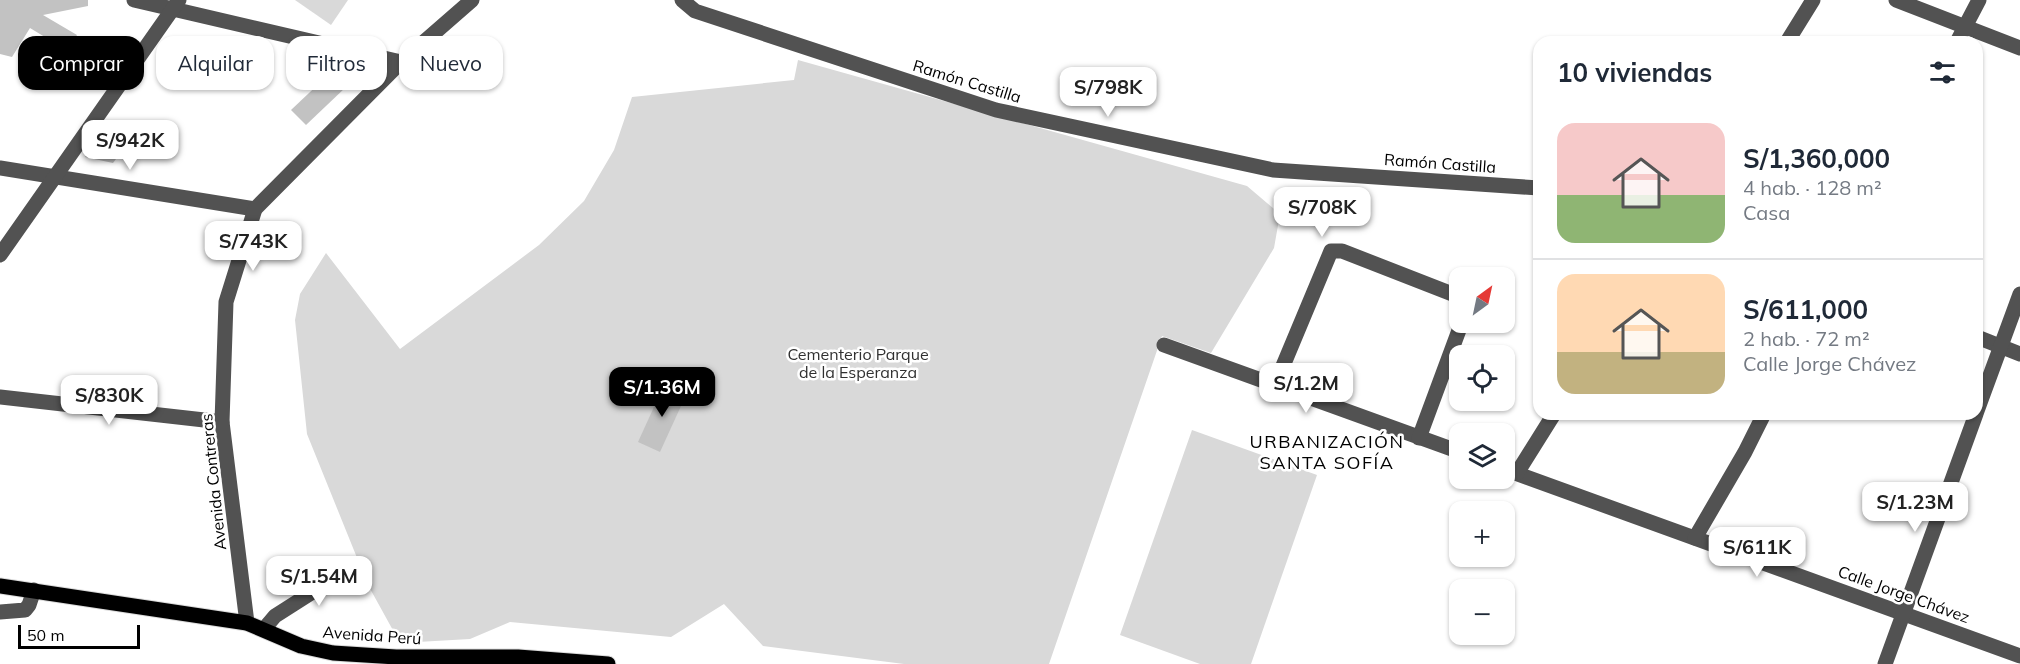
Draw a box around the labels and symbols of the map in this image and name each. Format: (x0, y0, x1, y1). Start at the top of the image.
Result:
street label: Ramón Castilla (910, 55, 1024, 107)
pin: S/798K (1059, 67, 1157, 118)
pin: S/942K (81, 120, 179, 171)
street label: Ramón Castilla (1383, 149, 1497, 177)
pin: S/708K (1273, 187, 1371, 238)
pin: S/743K (204, 221, 302, 272)
north arrow (1449, 267, 1515, 333)
park label: Cementerio Parque de la Esperanza (787, 344, 929, 382)
pin: S/1.2M (1257, 363, 1355, 414)
pin: S/1.36M (607, 367, 717, 418)
pin: S/830K (60, 375, 158, 426)
street label: Avenida Contreras (196, 413, 230, 551)
district label: URBANIZACIÓN SANTA SOFÍA (1250, 430, 1404, 474)
pin: S/1.23M (1860, 482, 1970, 533)
pin: S/611K (1708, 527, 1806, 578)
pin: S/1.54M (264, 556, 374, 607)
street label: Calle Jorge Chávez (1835, 561, 1973, 627)
scale bar (18, 622, 140, 650)
street label: Avenida Perú (322, 622, 422, 648)

